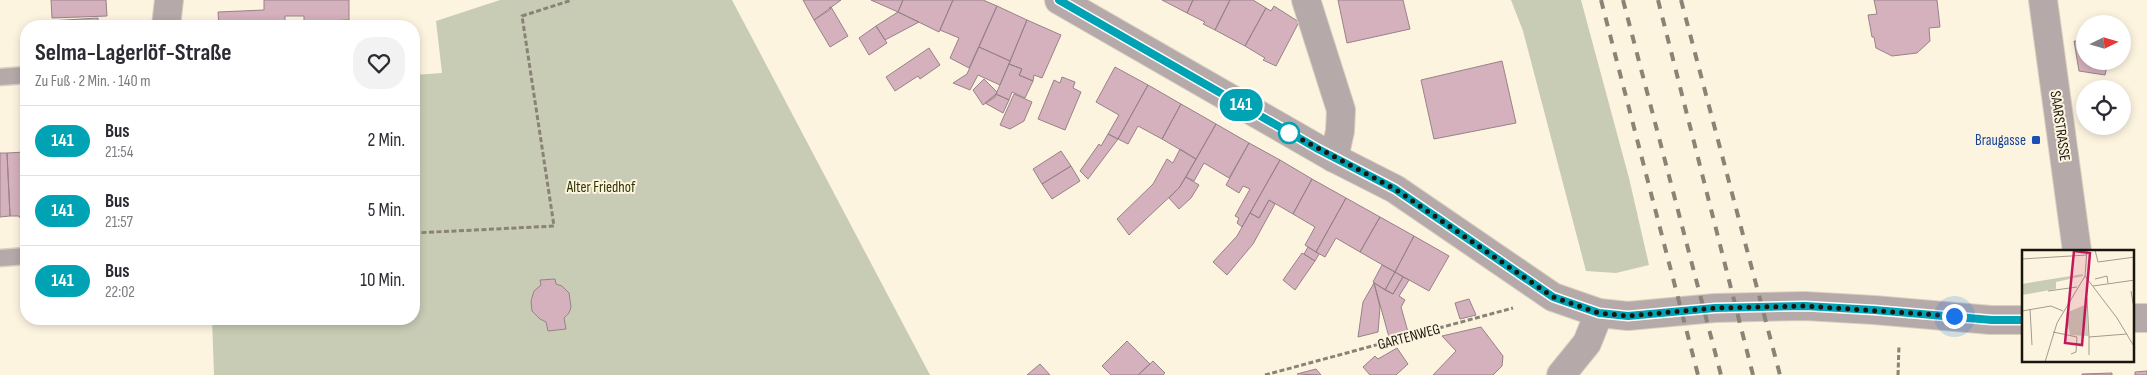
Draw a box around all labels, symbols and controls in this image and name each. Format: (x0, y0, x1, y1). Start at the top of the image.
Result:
north arrow (2076, 15, 2131, 70)
map controls (2076, 15, 2131, 135)
button: heart (353, 37, 405, 89)
text: Selma-Lagerlöf-Straße (35, 38, 232, 67)
text: Zu Fuß · 2 Min. · 140 m (35, 72, 150, 91)
button: locate (2076, 80, 2131, 135)
line badge: 141 (1212, 89, 1270, 121)
street label: SAARSTRASSE (2046, 90, 2074, 162)
text: 141 (1230, 94, 1252, 115)
text: Bus (105, 120, 130, 143)
unlabelled marker (1278, 122, 1300, 144)
text: 2 Min. (368, 129, 405, 152)
text: 141 (51, 130, 74, 151)
place label: Braugasse (1975, 131, 2026, 150)
marker: Braugasse (2030, 134, 2042, 146)
text: 21:54 (105, 143, 133, 162)
park label: Alter Friedhof (566, 178, 636, 197)
text: Bus (105, 190, 130, 213)
text: 5 Min. (368, 199, 405, 222)
text: 141 (51, 200, 74, 221)
text: 21:57 (105, 213, 133, 232)
inset map (2022, 250, 2134, 362)
text: Bus (105, 260, 130, 283)
text: 10 Min. (360, 269, 405, 292)
text: 141 (51, 270, 74, 291)
text: 22:02 (105, 283, 135, 302)
your location (1942, 304, 1967, 329)
street label: GARTENWEG (1376, 320, 1442, 354)

